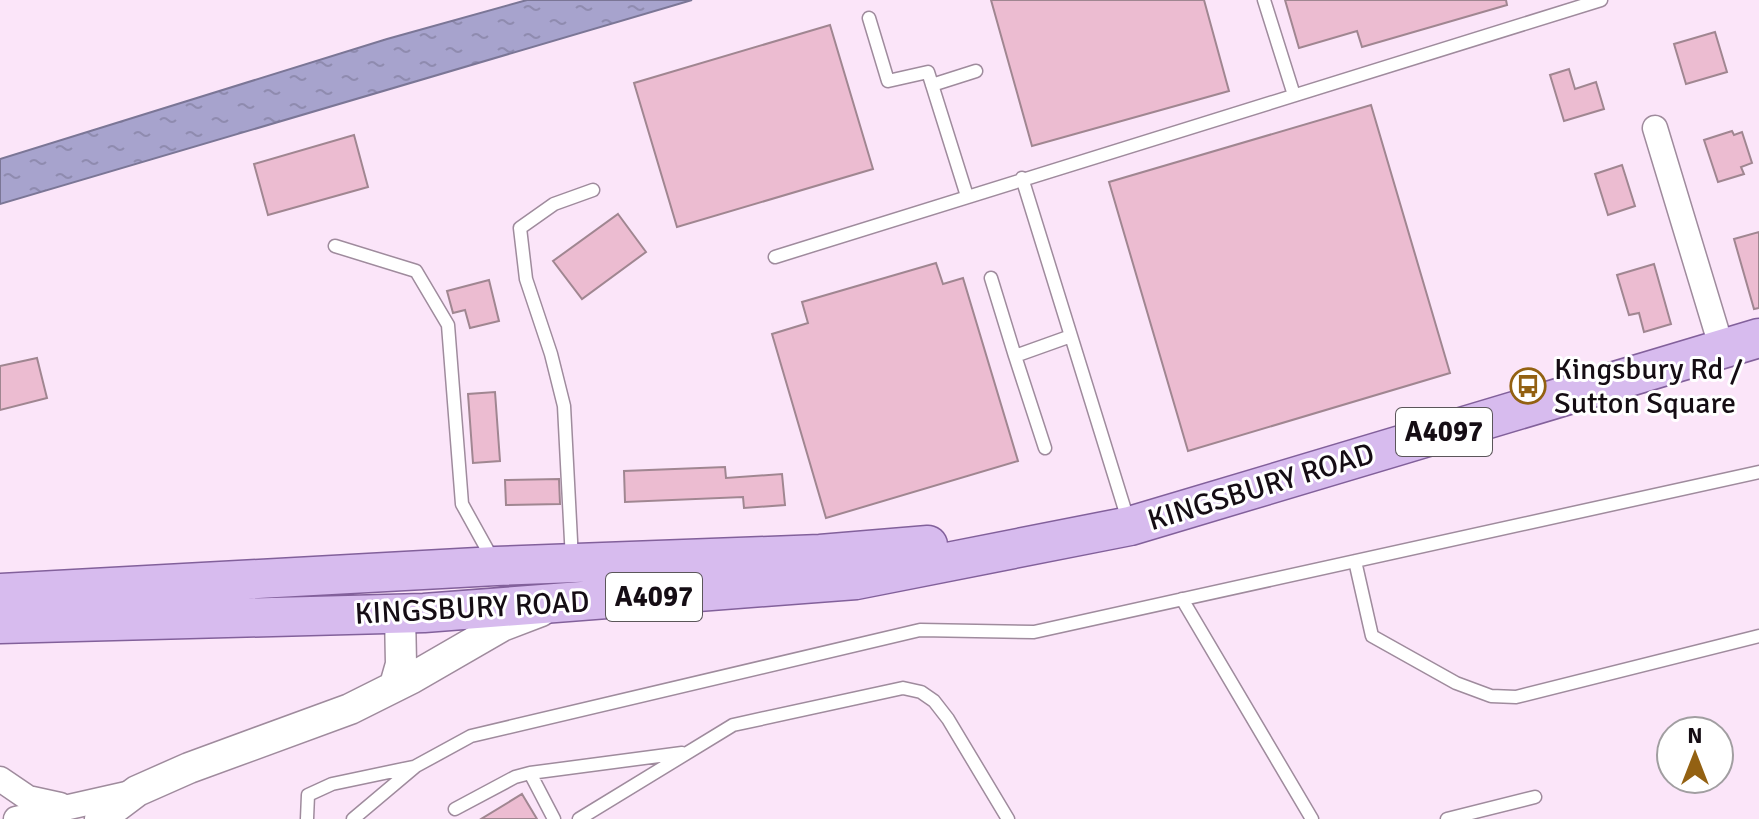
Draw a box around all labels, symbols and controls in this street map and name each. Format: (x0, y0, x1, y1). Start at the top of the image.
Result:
place label: Kingsbury Rd / Sutton Square (1554, 351, 1743, 422)
bus stop icon: Kingsbury Rd / Sutton Square (1509, 367, 1547, 405)
road number: A4097 (1396, 408, 1492, 456)
street label: KINGSBURY ROAD (1143, 435, 1379, 539)
road number: A4097 (606, 573, 702, 621)
street label: KINGSBURY ROAD (354, 583, 590, 633)
north arrow (1655, 715, 1735, 795)
text: N (1687, 722, 1703, 749)

